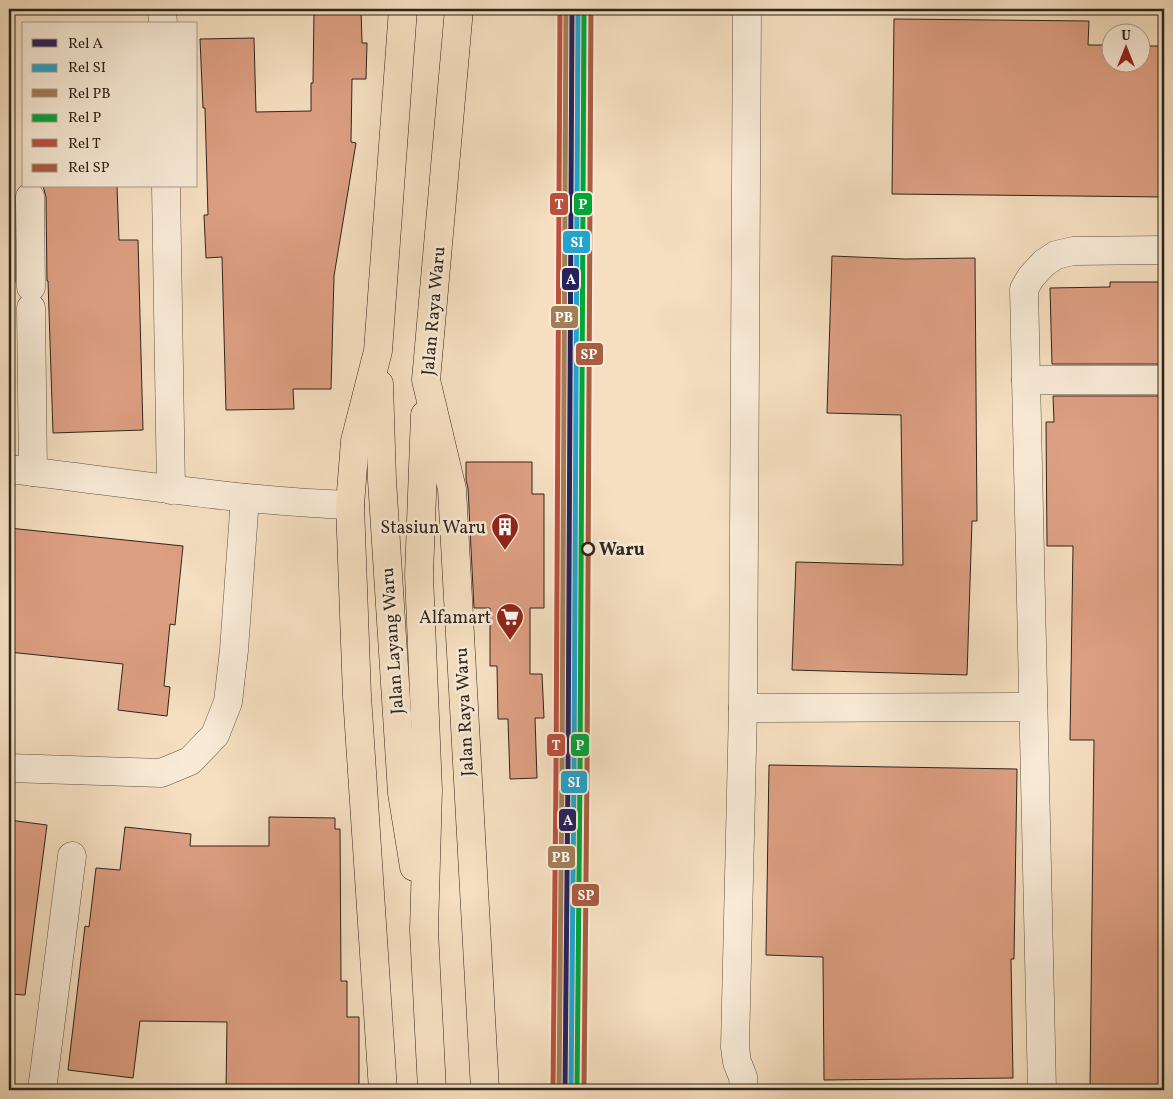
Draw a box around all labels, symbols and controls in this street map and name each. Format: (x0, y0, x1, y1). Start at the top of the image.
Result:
legend (22, 22, 198, 188)
north arrow (1100, 22, 1150, 72)
text: U (1121, 27, 1131, 46)
text: Rel A (68, 34, 104, 55)
text: Rel SI (68, 58, 106, 79)
text: Rel PB (68, 84, 111, 105)
text: Rel P (68, 108, 102, 129)
text: Rel T (68, 134, 101, 155)
text: Rel SP (68, 158, 110, 179)
line badge: T (549, 192, 569, 216)
line badge: P (573, 192, 593, 216)
text: T (554, 196, 564, 215)
text: P (579, 196, 588, 215)
line badge: SI (562, 230, 591, 254)
text: SI (570, 234, 584, 253)
street label: Jalan Raya Waru (416, 246, 453, 377)
line badge: A (561, 267, 580, 291)
text: A (566, 271, 576, 290)
line badge: PB (550, 305, 579, 329)
text: PB (555, 309, 573, 328)
line badge: SP (575, 342, 604, 366)
text: SP (581, 346, 597, 365)
building icon: Stasiun Waru (490, 512, 520, 551)
place label: Stasiun Waru (380, 516, 486, 541)
place label: Waru (599, 538, 645, 563)
marker: Waru (581, 542, 595, 556)
street label: Jalan Layang Waru (376, 567, 411, 715)
supermarket icon: Alfamart (495, 602, 525, 641)
place label: Alfamart (419, 606, 491, 631)
street label: Jalan Raya Waru (450, 647, 481, 777)
line badge: T (546, 733, 566, 757)
line badge: P (570, 733, 590, 757)
text: T (551, 737, 561, 756)
text: P (576, 737, 585, 756)
line badge: SI (560, 770, 588, 794)
text: SI (567, 774, 581, 793)
line badge: A (558, 808, 577, 832)
text: A (563, 812, 573, 831)
line badge: PB (547, 845, 576, 869)
text: PB (552, 849, 570, 868)
line badge: SP (571, 883, 600, 907)
text: SP (578, 887, 594, 906)

